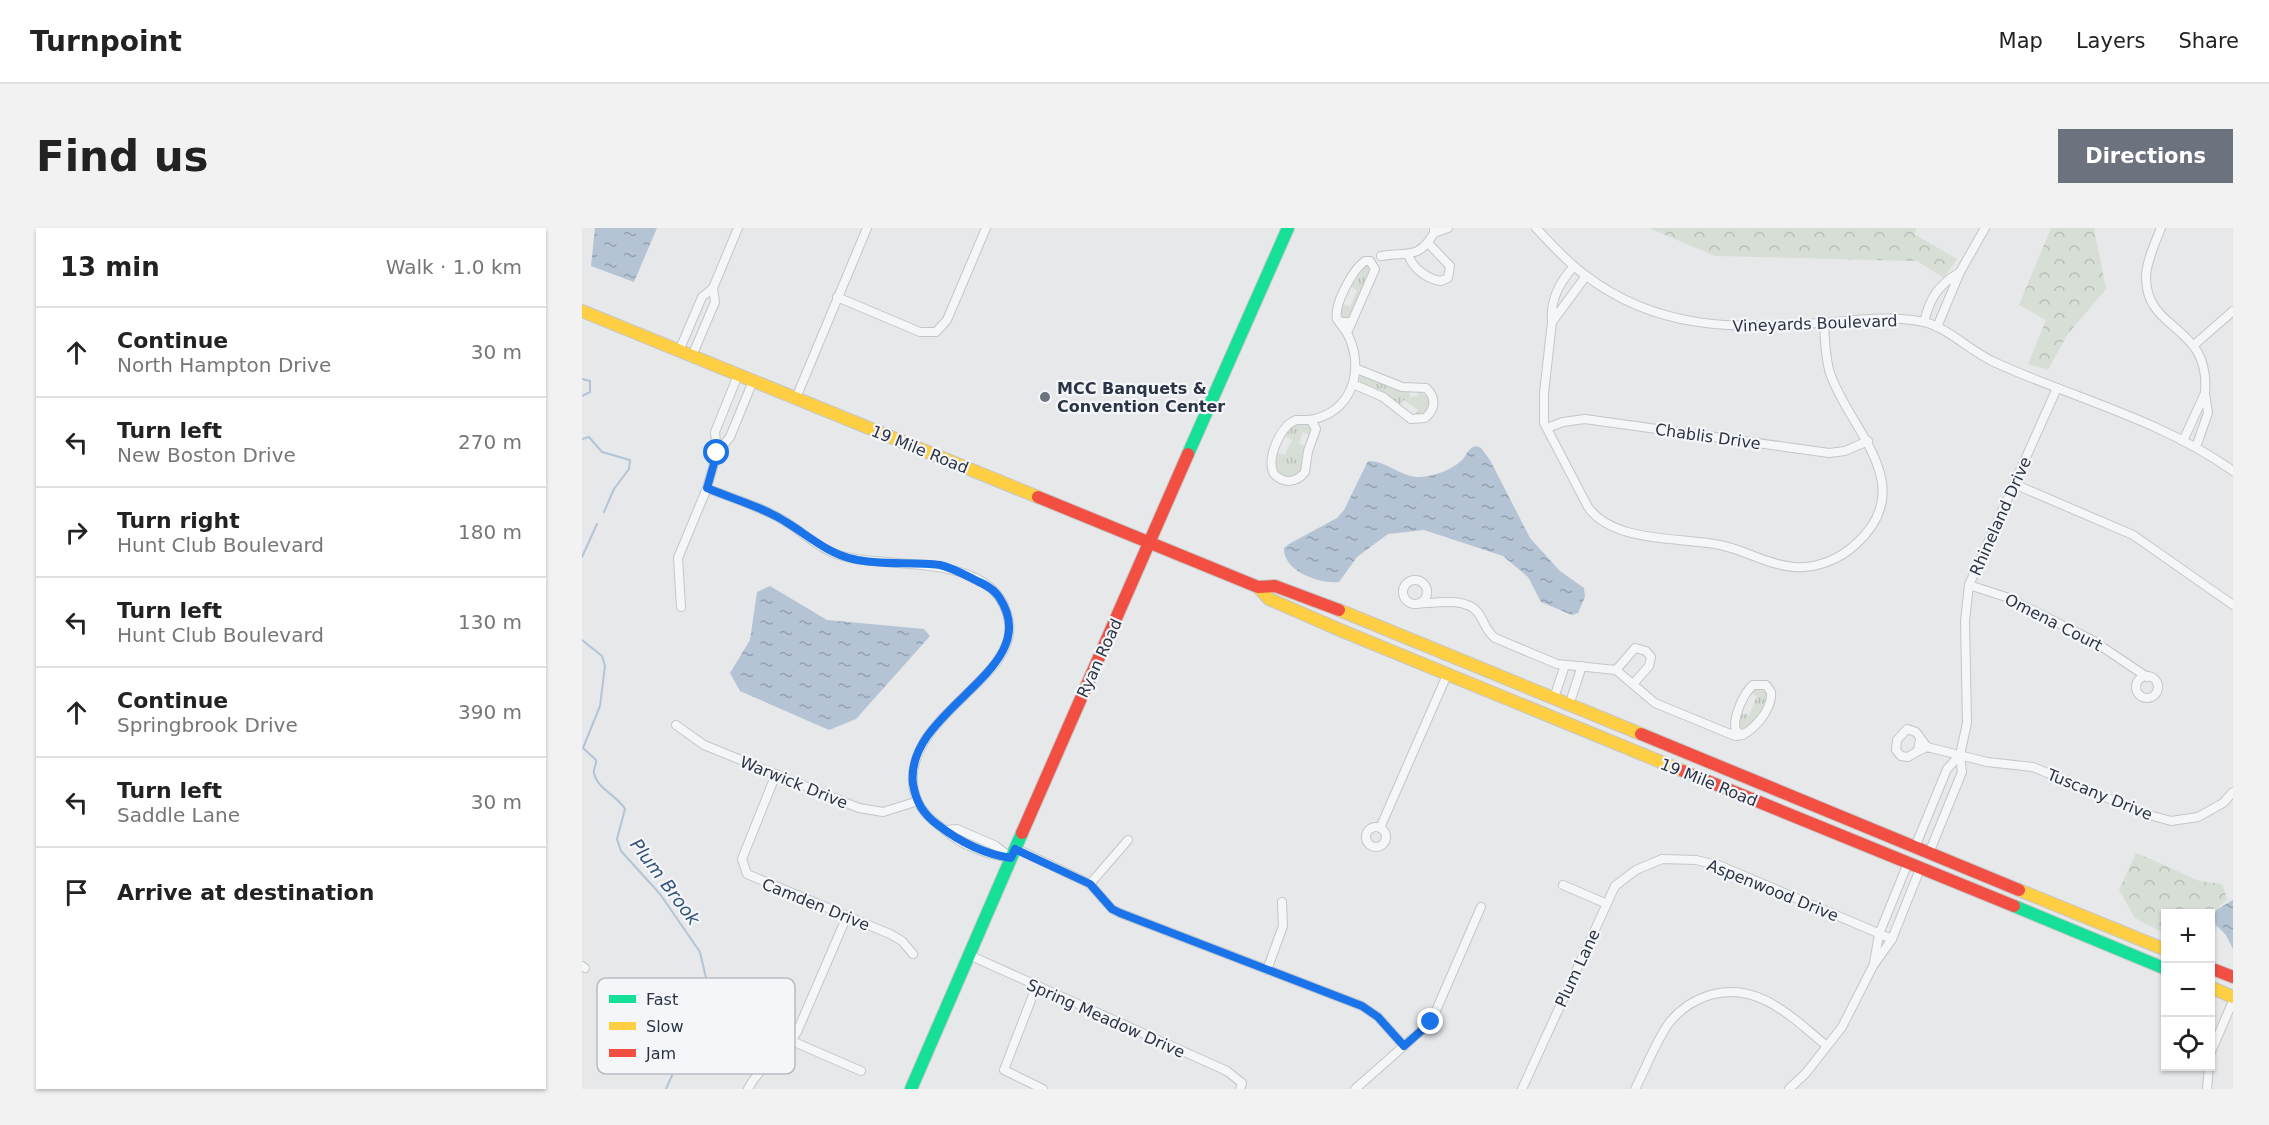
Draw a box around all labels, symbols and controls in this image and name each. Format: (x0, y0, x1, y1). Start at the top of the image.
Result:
text: Turnpoint (30, 25, 182, 58)
text: Map (1999, 29, 2043, 53)
text: Layers (2076, 29, 2145, 53)
text: Share (2178, 29, 2239, 53)
button: Directions (2058, 129, 2233, 183)
text: Find us (36, 132, 209, 181)
text: 13 min (60, 252, 160, 282)
text: Walk · 1.0 km (386, 255, 522, 279)
street label: Vineyards Boulevard (1732, 311, 1898, 336)
text: Continue (117, 328, 228, 353)
icon: ahead (60, 336, 93, 369)
text: 30 m (471, 340, 522, 364)
text: North Hampton Drive (117, 353, 331, 377)
place label: MCC Banquets & Convention Center (1057, 379, 1225, 416)
marker: MCC Banquets & Convention Center (1038, 390, 1052, 404)
text: Turn left (117, 418, 222, 443)
street label: Chablis Drive (1654, 420, 1762, 453)
street label: 19 Mile Road (868, 421, 971, 478)
icon: left (60, 426, 93, 459)
text: 270 m (458, 430, 522, 454)
route start (703, 439, 729, 465)
text: New Boston Drive (117, 443, 296, 467)
street label: Rhineland Drive (1966, 454, 2035, 579)
text: Turn right (117, 508, 240, 533)
icon: right (60, 516, 93, 549)
text: 180 m (458, 520, 522, 544)
text: Hunt Club Boulevard (117, 533, 324, 557)
street label: Omena Court (2002, 590, 2106, 655)
text: Turn left (117, 598, 222, 623)
icon: left (60, 606, 93, 639)
text: 130 m (458, 610, 522, 634)
street label: Ryan Road (1073, 616, 1126, 701)
text: Hunt Club Boulevard (117, 623, 324, 647)
text: Continue (117, 688, 228, 713)
icon: ahead (60, 696, 93, 729)
text: 390 m (458, 700, 522, 724)
text: Springbrook Drive (117, 713, 298, 737)
street label: Warwick Drive (737, 752, 850, 813)
street label: 19 Mile Road (1657, 754, 1760, 811)
street label: Tuscany Drive (2044, 764, 2155, 824)
text: Turn left (117, 778, 222, 803)
icon: left (60, 786, 93, 819)
text: 30 m (471, 790, 522, 814)
text: Saddle Lane (117, 803, 240, 827)
water label: Plum Brook (626, 834, 706, 930)
street label: Aspenwood Drive (1704, 855, 1841, 925)
street label: Camden Drive (759, 874, 872, 935)
icon: arrive (60, 876, 93, 909)
text: Arrive at destination (117, 880, 374, 905)
map controls (2161, 909, 2215, 1071)
button: + (2161, 909, 2215, 963)
street label: Plum Lane (1551, 926, 1604, 1010)
button: − (2161, 963, 2215, 1017)
street label: Spring Meadow Drive (1024, 975, 1188, 1062)
legend (597, 978, 795, 1074)
text: Fast (646, 990, 678, 1009)
route end (1417, 1008, 1443, 1034)
text: Slow (646, 1017, 683, 1036)
button: locate (2161, 1017, 2215, 1071)
text: Jam (645, 1044, 676, 1063)

